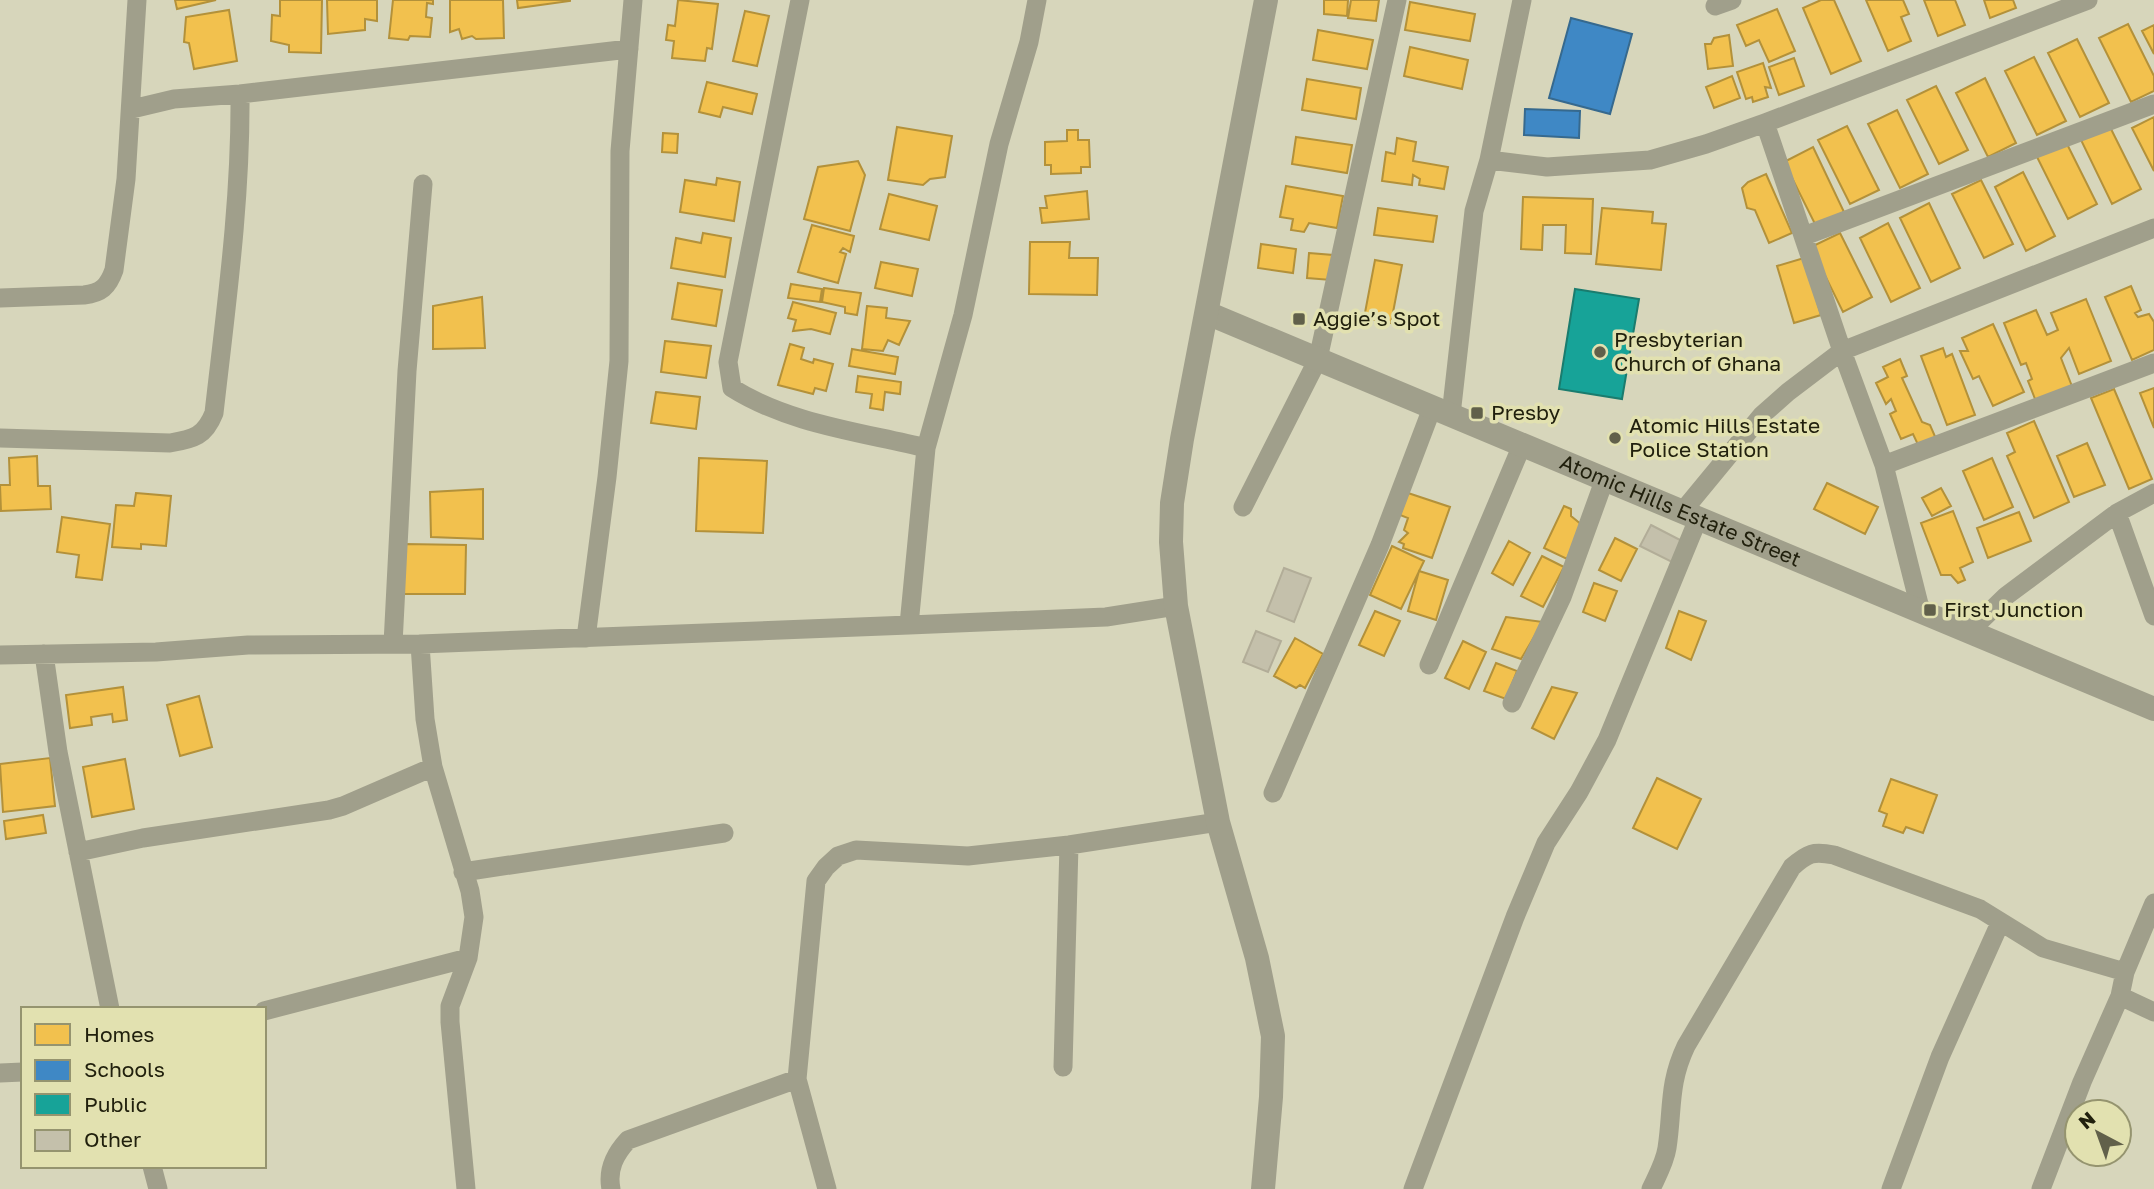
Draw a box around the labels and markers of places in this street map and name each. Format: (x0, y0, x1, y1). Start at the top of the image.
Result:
place label: Aggie’s Spot (1313, 305, 1440, 331)
marker: Aggie’s Spot (1291, 311, 1307, 327)
place label: Presbyterian Church of Ghana (1614, 326, 1781, 376)
marker: Presbyterian Church of Ghana (1592, 344, 1608, 360)
place label: Presby (1491, 399, 1561, 425)
marker: Presby (1469, 405, 1485, 421)
place label: Atomic Hills Estate Police Station (1629, 412, 1820, 462)
marker: Atomic Hills Estate Police Station (1607, 430, 1623, 446)
place label: First Junction (1944, 596, 2083, 622)
marker: First Junction (1922, 602, 1938, 618)

